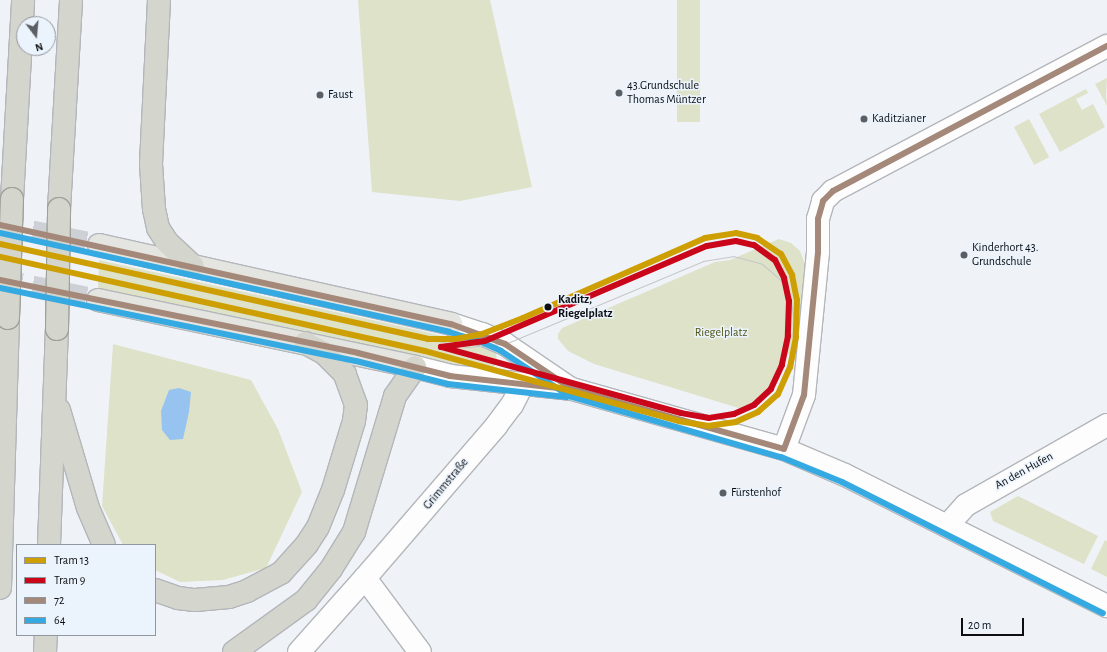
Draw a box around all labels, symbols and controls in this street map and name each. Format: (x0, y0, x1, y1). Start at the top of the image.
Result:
north arrow (16, 16, 56, 56)
text: N (34, 41, 44, 53)
place label: 43.Grundschule Thomas Müntzer (627, 79, 706, 107)
place label: Faust (328, 88, 353, 102)
marker: 43.Grundschule Thomas Müntzer (614, 88, 624, 98)
marker: Faust (315, 90, 325, 100)
place label: Kaditzianer (872, 112, 926, 126)
marker: Kaditzianer (859, 114, 869, 124)
place label: Kinderhort 43. Grundschule (972, 241, 1038, 269)
marker: Kinderhort 43. Grundschule (959, 250, 969, 260)
place label: Kaditz, Riegelplatz (558, 293, 613, 321)
marker: Kaditz, Riegelplatz (541, 300, 555, 314)
park label: Riegelplatz (695, 326, 747, 340)
street label: An den Hufen (992, 449, 1056, 493)
street label: Grimmstraße (420, 455, 472, 513)
place label: Fürstenhof (731, 486, 781, 500)
marker: Fürstenhof (718, 488, 728, 498)
legend (16, 544, 156, 636)
text: Tram 13 (54, 554, 89, 566)
text: Tram 9 (54, 574, 86, 586)
text: 72 (54, 594, 64, 606)
scale bar (963, 610, 1026, 636)
text: 64 (54, 614, 65, 626)
text: 20 m (968, 619, 991, 631)

